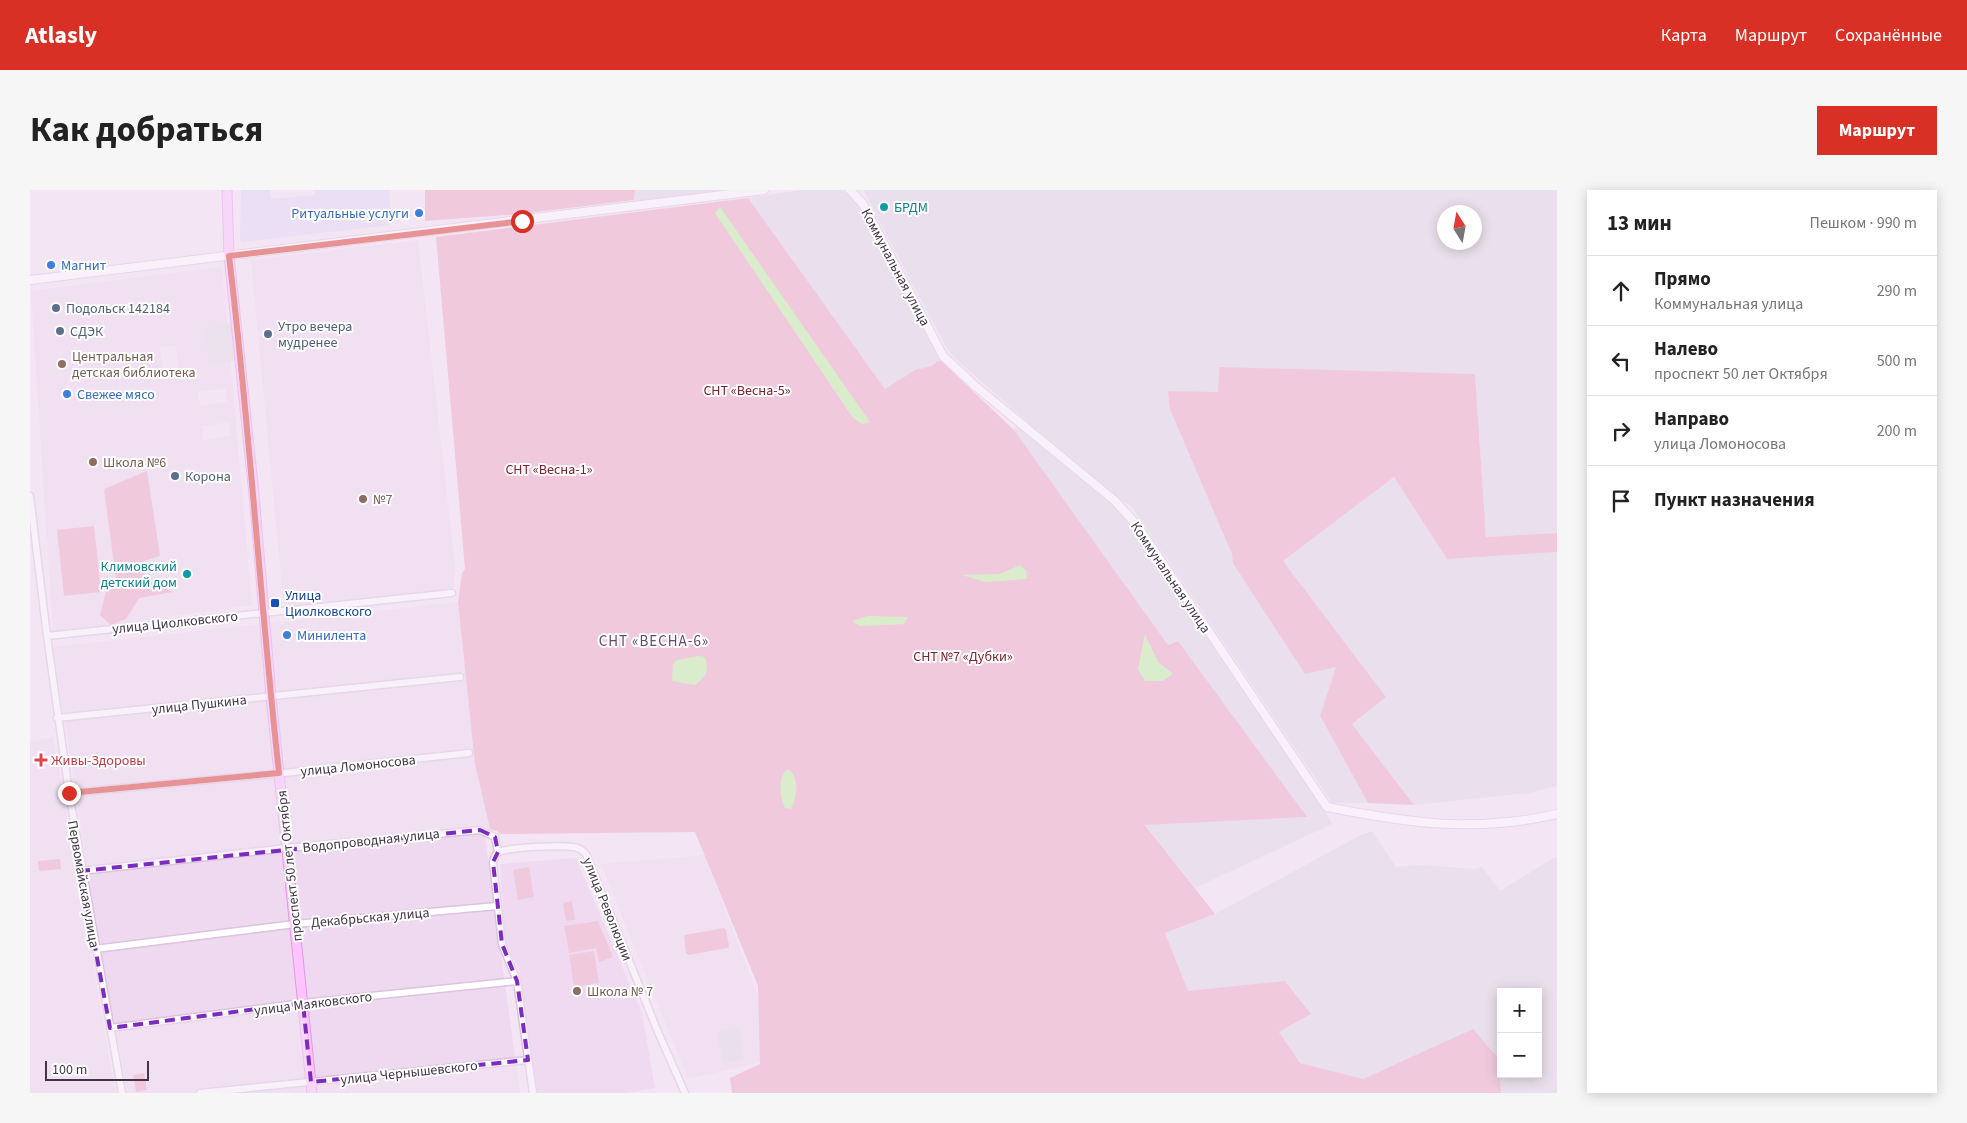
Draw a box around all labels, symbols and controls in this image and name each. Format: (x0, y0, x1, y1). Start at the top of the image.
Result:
text: Atlasly (25, 18, 97, 53)
text: Карта (1661, 23, 1707, 48)
text: Маршрут (1735, 23, 1807, 48)
text: Сохранённые (1835, 23, 1942, 48)
text: Как добраться (30, 105, 263, 155)
button: Маршрут (1817, 106, 1937, 155)
place label: БРДМ (894, 198, 928, 218)
marker: БРДМ (878, 201, 890, 213)
place label: Ритуальные услуги (291, 204, 409, 224)
street label: Коммунальная улица (856, 205, 935, 330)
north arrow (1437, 205, 1482, 250)
marker: Ритуальные услуги (413, 207, 425, 219)
text: 13 мин (1607, 208, 1672, 238)
route start (511, 210, 534, 233)
text: Пешком · 990 m (1810, 212, 1917, 234)
place label: Магнит (61, 256, 107, 276)
marker: Магнит (45, 259, 57, 271)
text: Прямо (1654, 266, 1711, 293)
icon: ahead (1607, 277, 1635, 305)
text: 290 m (1877, 280, 1917, 302)
text: Коммунальная улица (1654, 293, 1803, 315)
place label: Подольск 142184 (66, 299, 170, 319)
marker: Подольск 142184 (50, 302, 62, 314)
place label: Утро вечера мудренее (278, 317, 352, 353)
place label: СДЭК (70, 322, 104, 342)
marker: СДЭК (54, 325, 66, 337)
marker: Утро вечера мудренее (262, 328, 274, 340)
text: Налево (1654, 336, 1718, 363)
place label: Центральная детская библиотека (72, 347, 195, 383)
icon: left (1607, 347, 1635, 375)
text: 500 m (1877, 350, 1917, 372)
marker: Центральная детская библиотека (56, 358, 68, 370)
text: проспект 50 лет Октября (1654, 363, 1828, 385)
park label: СНТ «Весна-5» (703, 381, 791, 401)
place label: Свежее мясо (77, 385, 155, 405)
marker: Свежее мясо (61, 388, 73, 400)
text: Направо (1654, 406, 1729, 433)
icon: right (1607, 417, 1635, 445)
text: 200 m (1877, 420, 1917, 442)
text: улица Ломоносова (1654, 433, 1786, 455)
place label: Школа №6 (103, 453, 166, 473)
marker: Школа №6 (87, 456, 99, 468)
park label: СНТ «Весна-1» (505, 460, 593, 480)
place label: Корона (185, 467, 231, 487)
marker: Корона (169, 470, 181, 482)
icon: arrive (1607, 487, 1635, 515)
text: Пункт назначения (1654, 487, 1815, 514)
place label: №7 (373, 490, 393, 510)
marker: №7 (357, 493, 369, 505)
street label: Коммунальная улица (1125, 518, 1215, 637)
place label: Климовский детский дом (101, 557, 177, 593)
marker: Климовский детский дом (181, 568, 193, 580)
place label: Улица Циолковского (285, 586, 372, 622)
marker: Улица Циолковского (269, 597, 281, 609)
street label: улица Циолковского (111, 606, 239, 640)
place label: Минилента (297, 626, 366, 646)
marker: Минилента (281, 629, 293, 641)
district label: СНТ «ВЕСНА-6» (599, 631, 709, 652)
park label: СНТ №7 «Дубки» (913, 647, 1013, 667)
street label: улица Пушкина (151, 690, 248, 720)
street label: улица Ломоносова (300, 750, 417, 782)
place label: Живы-Здоровы (51, 751, 146, 771)
marker: Живы-Здоровы (35, 754, 47, 766)
route end (58, 782, 81, 805)
street label: проспект 50 лет Октября (272, 789, 308, 943)
street label: Первомайская улица (62, 819, 104, 950)
street label: Водопроводная улица (302, 824, 441, 858)
street label: улица Революции (577, 855, 637, 964)
street label: Декабрьская улица (310, 903, 430, 933)
place label: Школа № 7 (587, 982, 653, 1002)
marker: Школа № 7 (571, 985, 583, 997)
street label: улица Маяковского (253, 987, 373, 1021)
map controls (1497, 988, 1542, 1078)
button: + (1497, 988, 1542, 1033)
button: − (1497, 1033, 1542, 1078)
street label: улица Чернышевского (340, 1056, 479, 1090)
scale bar (45, 1058, 149, 1081)
text: 100 m (52, 1060, 87, 1080)

